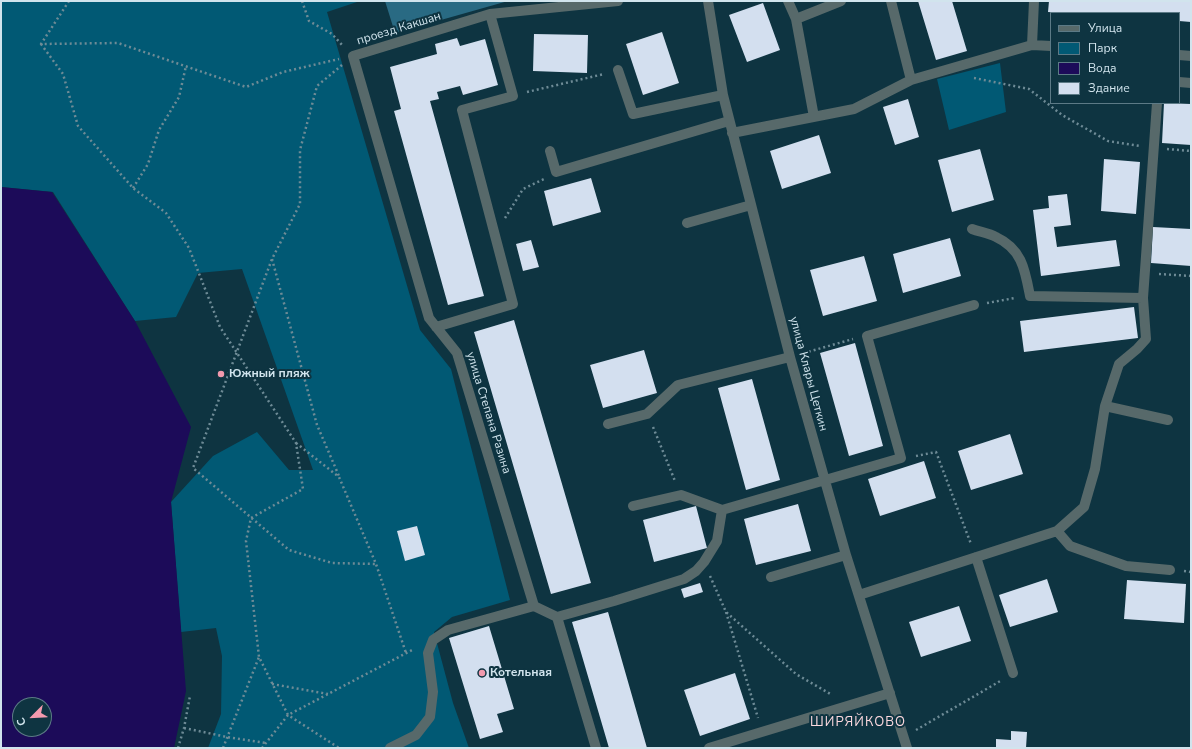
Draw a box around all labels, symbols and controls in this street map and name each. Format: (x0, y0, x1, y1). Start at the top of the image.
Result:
street label: проезд Какшан (355, 9, 443, 49)
legend (1050, 12, 1180, 104)
text: Улица (1088, 20, 1122, 36)
text: Парк (1088, 40, 1117, 56)
text: Вода (1088, 60, 1116, 76)
text: Здание (1088, 80, 1130, 96)
street label: улица Клары Цеткин (786, 315, 830, 433)
street label: улица Степана Разина (463, 350, 513, 476)
place label: Южный пляж (229, 367, 310, 381)
marker: Южный пляж (216, 369, 226, 379)
place label: Котельная (490, 666, 552, 680)
marker: Котельная (477, 668, 487, 678)
north arrow (12, 697, 52, 737)
text: С (13, 715, 30, 728)
district label: ШИРЯЙКОВО (810, 715, 906, 731)

